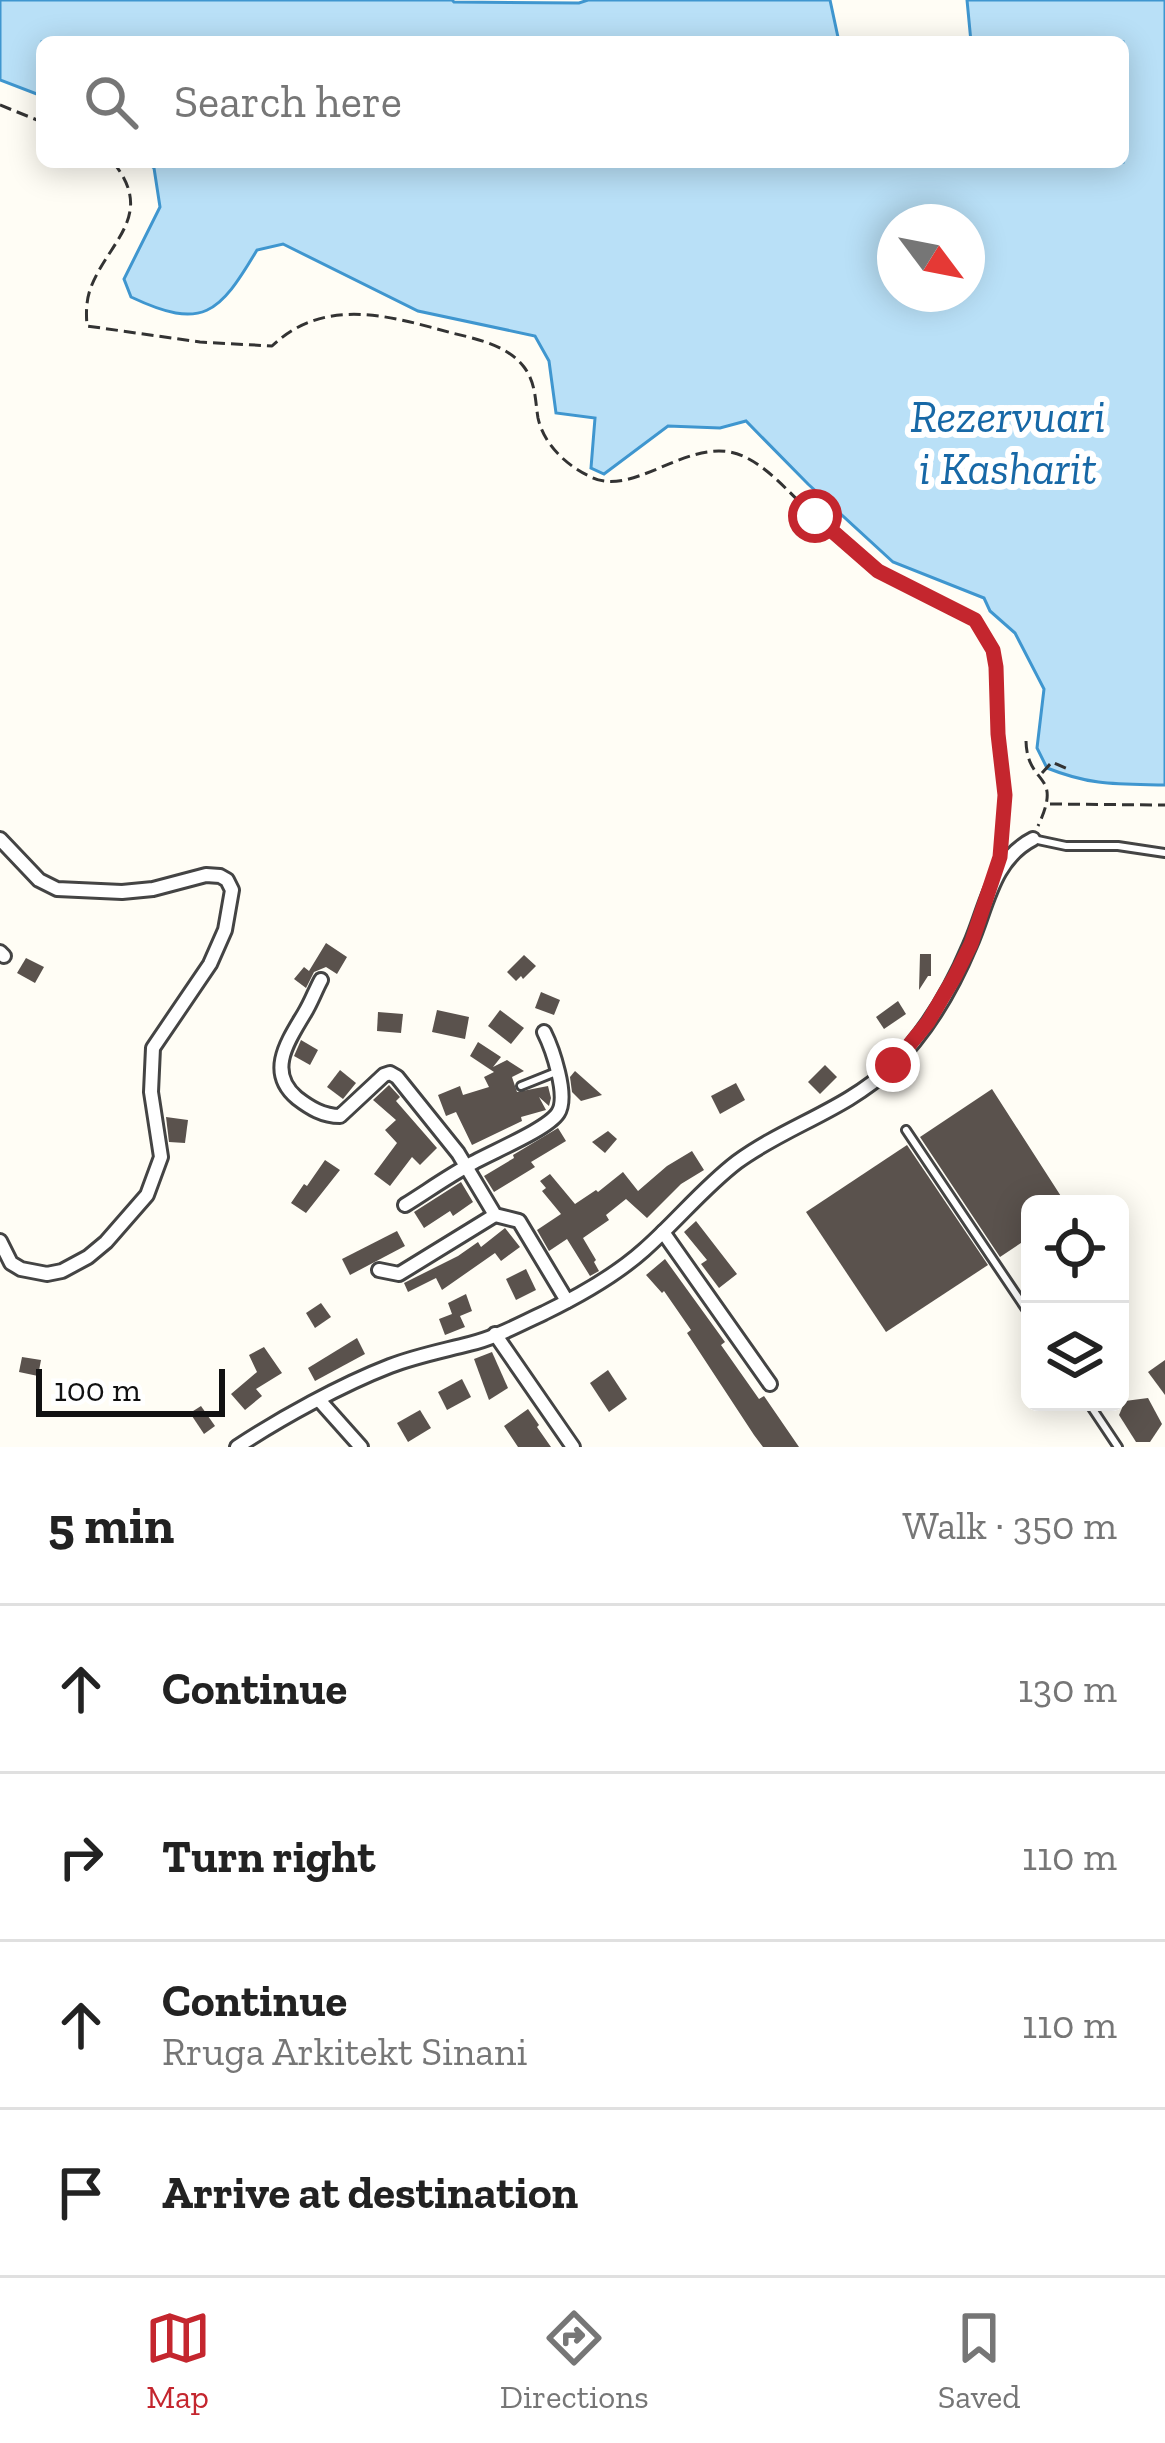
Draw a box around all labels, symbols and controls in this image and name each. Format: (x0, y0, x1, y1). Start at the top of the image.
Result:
search box (36, 36, 1129, 168)
icon: search (78, 69, 144, 135)
text: Search here (174, 75, 402, 129)
north arrow (877, 204, 985, 312)
water label: Rezervuari i Kasharit (910, 390, 1106, 496)
route start (788, 489, 842, 543)
route end (866, 1038, 920, 1092)
map controls (1021, 1195, 1129, 1411)
button: locate (1021, 1195, 1129, 1303)
button: layers (1021, 1303, 1129, 1411)
scale bar (36, 1363, 225, 1416)
text: 100 m (54, 1370, 141, 1409)
text: 5 min (48, 1495, 174, 1556)
text: Walk · 350 m (903, 1502, 1117, 1549)
icon: ahead (48, 1656, 114, 1722)
text: Continue (162, 1662, 347, 1716)
text: 130 m (1018, 1665, 1117, 1712)
icon: right (48, 1824, 114, 1890)
text: Turn right (162, 1830, 375, 1884)
text: 110 m (1022, 1833, 1117, 1880)
text: Continue (162, 1974, 347, 2028)
icon: ahead (48, 1992, 114, 2058)
text: 110 m (1022, 2001, 1117, 2048)
text: Rruga Arkitekt Sinani (162, 2028, 527, 2075)
icon: arrive (48, 2160, 114, 2226)
text: Arrive at destination (162, 2166, 578, 2220)
tab: Map (145, 2305, 211, 2416)
tab: Directions (500, 2305, 649, 2416)
tab: Saved (938, 2305, 1020, 2416)

